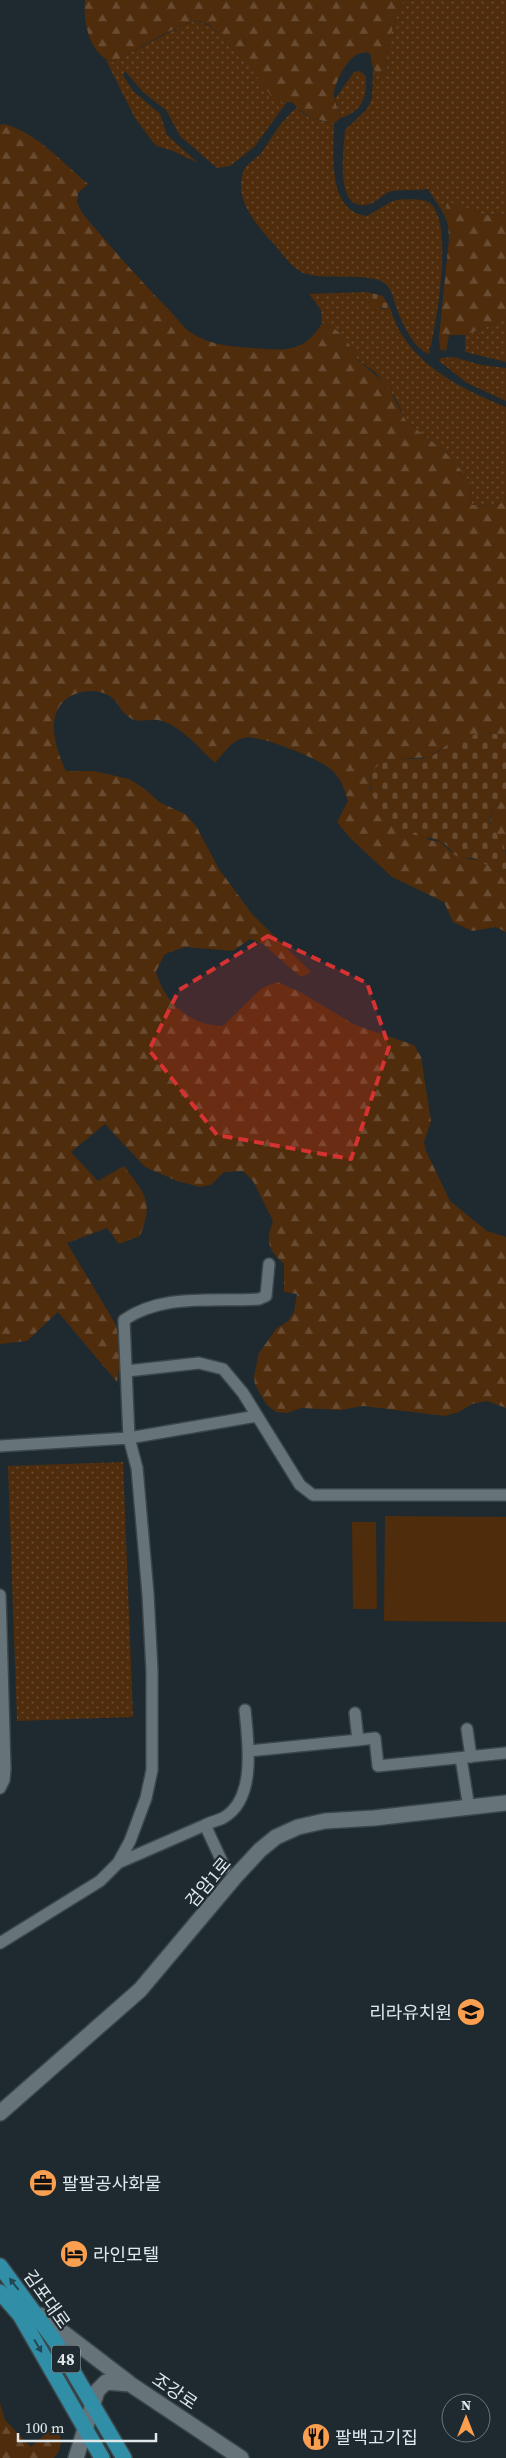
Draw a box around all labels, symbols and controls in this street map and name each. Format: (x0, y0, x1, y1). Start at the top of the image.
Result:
street label: 검암1로 (180, 1851, 236, 1913)
school or university icon: 리라유치원 (456, 1997, 486, 2027)
place label: 리라유치원 (369, 2000, 452, 2025)
office icon: 팔팔공사화물 (28, 2168, 58, 2198)
place label: 팔팔공사화물 (62, 2171, 161, 2196)
hotel icon: 라인모텔 (59, 2239, 89, 2269)
place label: 라인모텔 (93, 2242, 159, 2267)
street label: 김포대로 (18, 2265, 76, 2333)
one-way arrow (9, 2278, 20, 2291)
one-way arrow (34, 2340, 43, 2353)
road number: 48 (52, 2346, 80, 2372)
street label: 조강로 (147, 2367, 203, 2415)
north arrow (441, 2393, 491, 2443)
text: N (461, 2395, 471, 2415)
scale bar (18, 2410, 155, 2442)
text: 100 m (25, 2417, 65, 2438)
restaurant icon: 팔백고기집 (301, 2422, 331, 2452)
place label: 팔백고기집 (335, 2425, 418, 2450)

